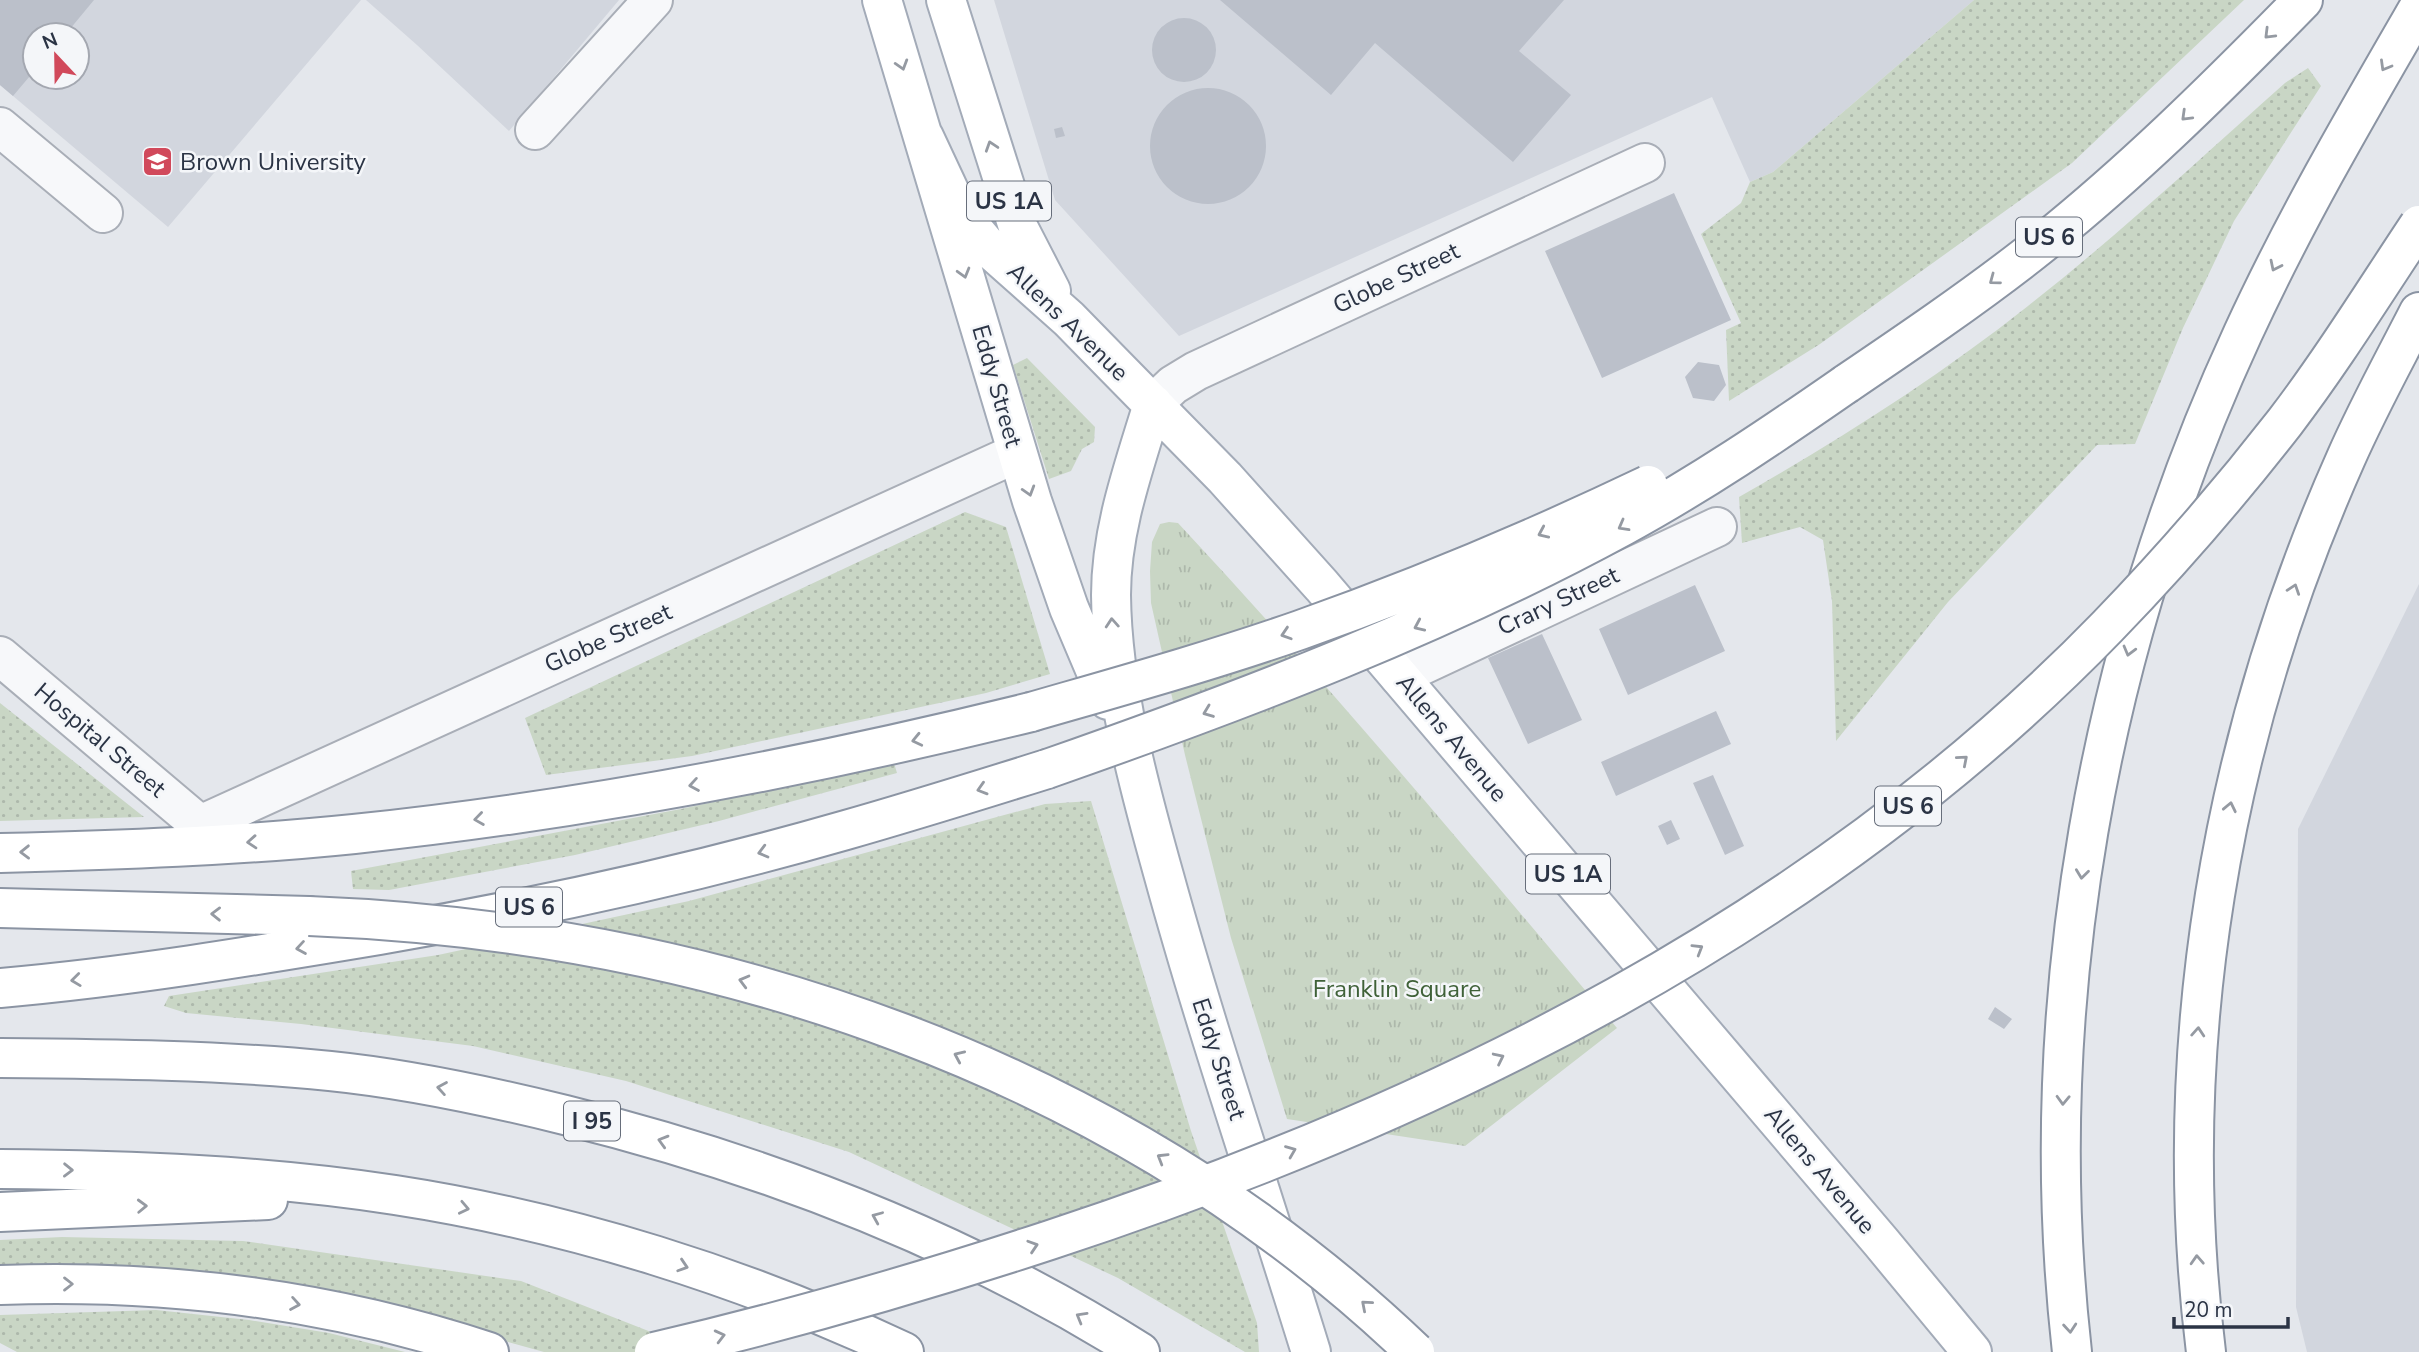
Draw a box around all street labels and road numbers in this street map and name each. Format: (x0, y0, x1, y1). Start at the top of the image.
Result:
road number: US 1A (967, 182, 1051, 220)
road number: US 6 (2016, 218, 2082, 256)
street label: Globe Street (1328, 234, 1465, 321)
street label: Allens Avenue (1000, 256, 1136, 388)
street label: Eddy Street (964, 321, 1030, 451)
street label: Crary Street (1492, 559, 1625, 643)
street label: Globe Street (539, 595, 677, 680)
street label: Allens Avenue (1389, 667, 1515, 809)
street label: Hospital Street (27, 675, 173, 805)
road number: US 6 (1875, 786, 1941, 826)
road number: US 1A (1526, 854, 1610, 894)
road number: US 6 (496, 888, 562, 926)
street label: Eddy Street (1184, 994, 1254, 1124)
street label: Allens Avenue (1757, 1099, 1883, 1241)
road number: I 95 (564, 1102, 620, 1140)

